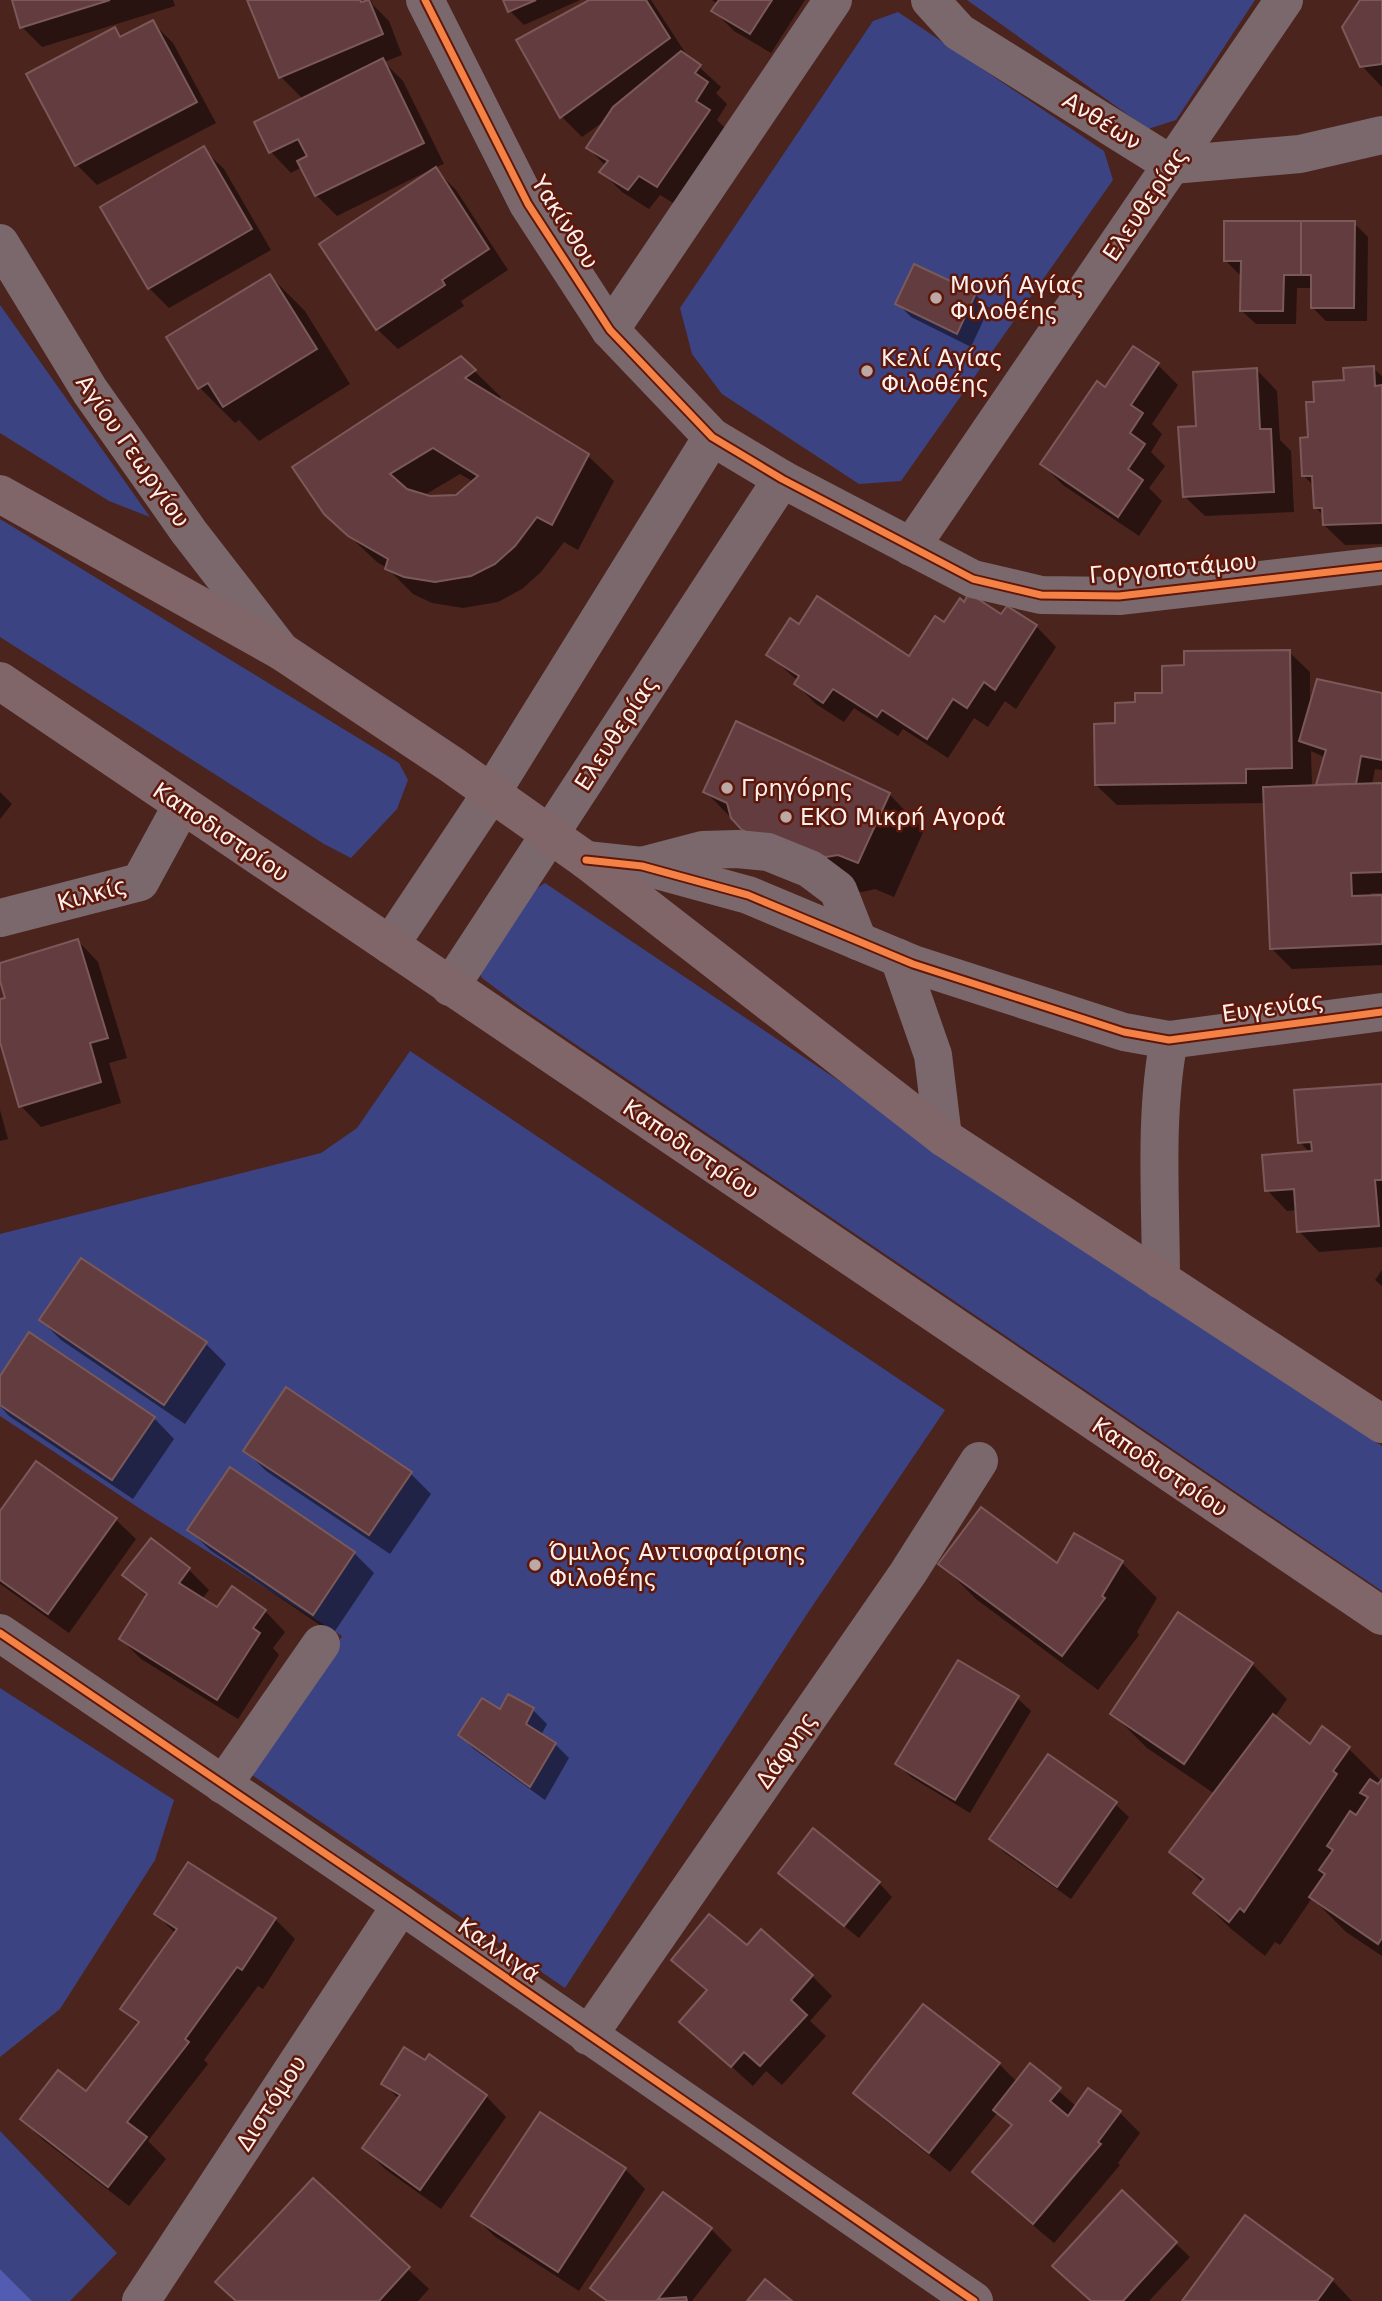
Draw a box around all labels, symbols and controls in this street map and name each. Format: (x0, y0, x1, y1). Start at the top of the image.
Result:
street label: Ανθέων (1058, 87, 1146, 155)
street label: Ελευθερίας (1097, 142, 1193, 266)
street label: Υακίνθου (526, 170, 604, 273)
place label: Μονή Αγίας Φιλοθέης (950, 272, 1084, 324)
marker: Μονή Αγίας Φιλοθέης (928, 290, 944, 306)
place label: Κελί Αγίας Φιλοθέης (881, 345, 1003, 397)
marker: Κελί Αγίας Φιλοθέης (859, 363, 875, 379)
street label: Αγίου Γεωργίου (71, 370, 195, 532)
street label: Γοργοποτάμου (1088, 548, 1258, 588)
street label: Ελευθερίας (569, 671, 663, 795)
place label: Γρηγόρης (741, 775, 853, 801)
street label: Καποδιστρίου (148, 777, 294, 887)
marker: Γρηγόρης (719, 780, 735, 796)
place label: ΕΚΟ Μικρή Αγορά (800, 804, 1006, 830)
marker: ΕΚΟ Μικρή Αγορά (778, 809, 794, 825)
street label: Κιλκίς (54, 872, 130, 916)
street label: Ευγενίας (1220, 987, 1326, 1027)
street label: Καποδιστρίου (618, 1094, 764, 1204)
street label: Καποδιστρίου (1087, 1412, 1233, 1522)
place label: Όμιλος Αντισφαίρισης Φιλοθέης (548, 1539, 807, 1591)
marker: Όμιλος Αντισφαίρισης Φιλοθέης (527, 1557, 543, 1573)
street label: Δάφνης (750, 1707, 822, 1793)
street label: Καλλιγά (453, 1912, 545, 1988)
street label: Διστόμου (231, 2051, 311, 2155)

